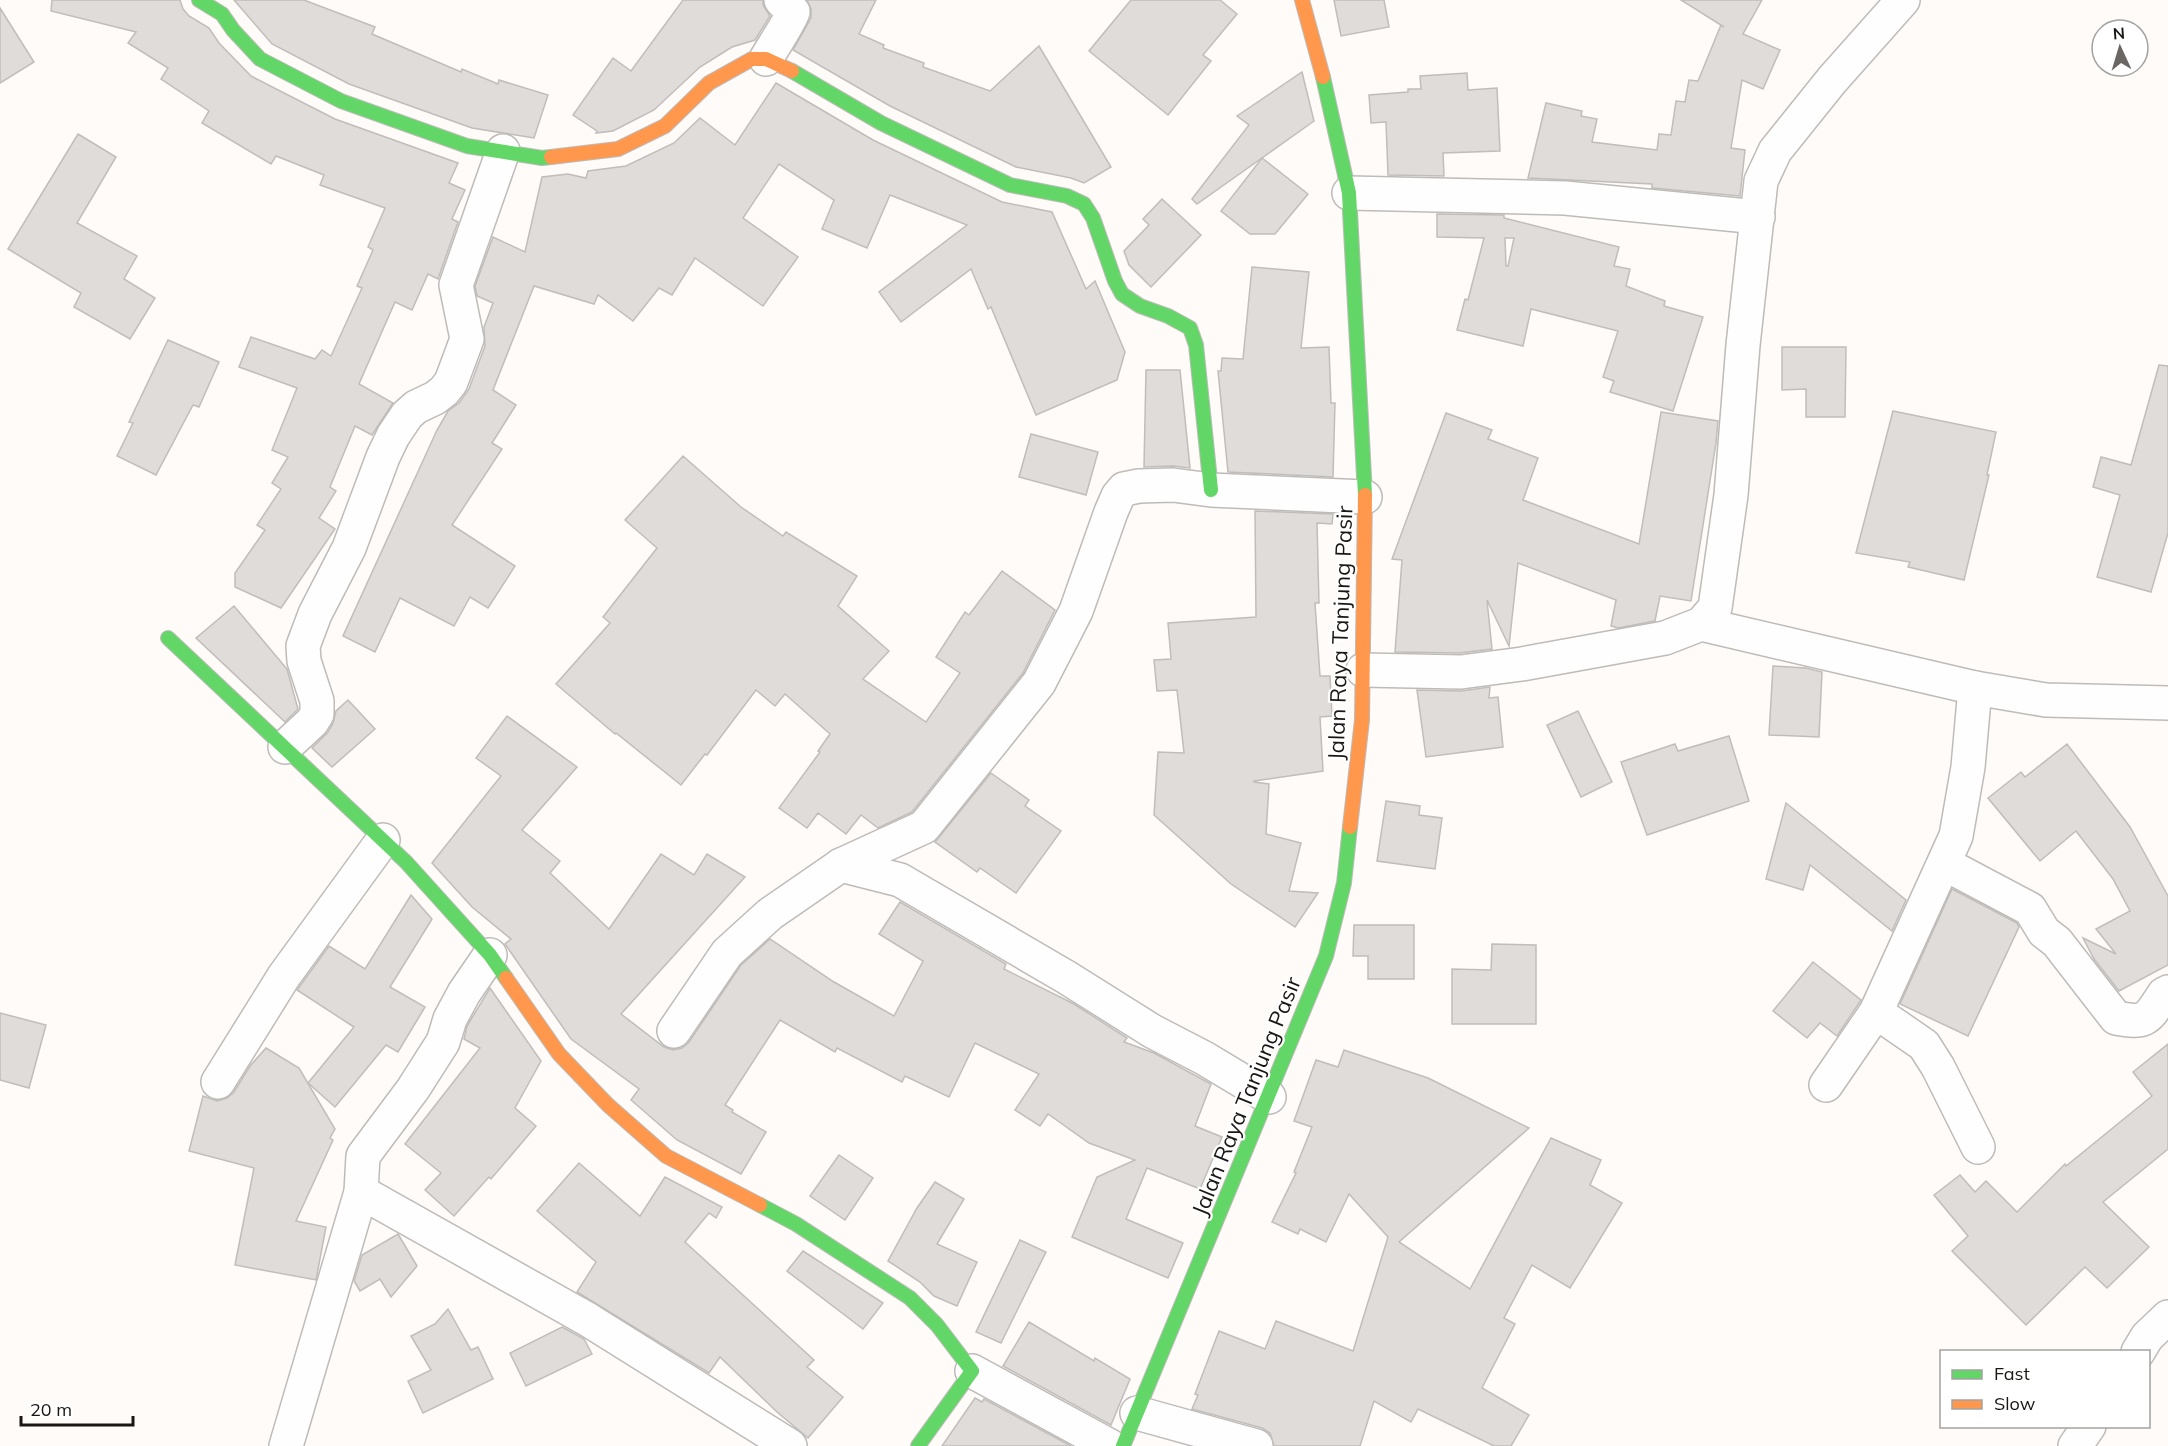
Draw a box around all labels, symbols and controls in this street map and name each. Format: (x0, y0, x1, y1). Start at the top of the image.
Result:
north arrow (2090, 18, 2150, 78)
text: N (2112, 23, 2126, 43)
street label: Jalan Raya Tanjung Pasir (1322, 505, 1358, 761)
street label: Jalan Raya Tanjung Pasir (1185, 973, 1307, 1219)
legend (1940, 1350, 2150, 1428)
text: Fast (1994, 1362, 2030, 1385)
scale bar (21, 1389, 134, 1427)
text: Slow (1994, 1392, 2036, 1415)
text: 20 m (30, 1398, 72, 1421)

